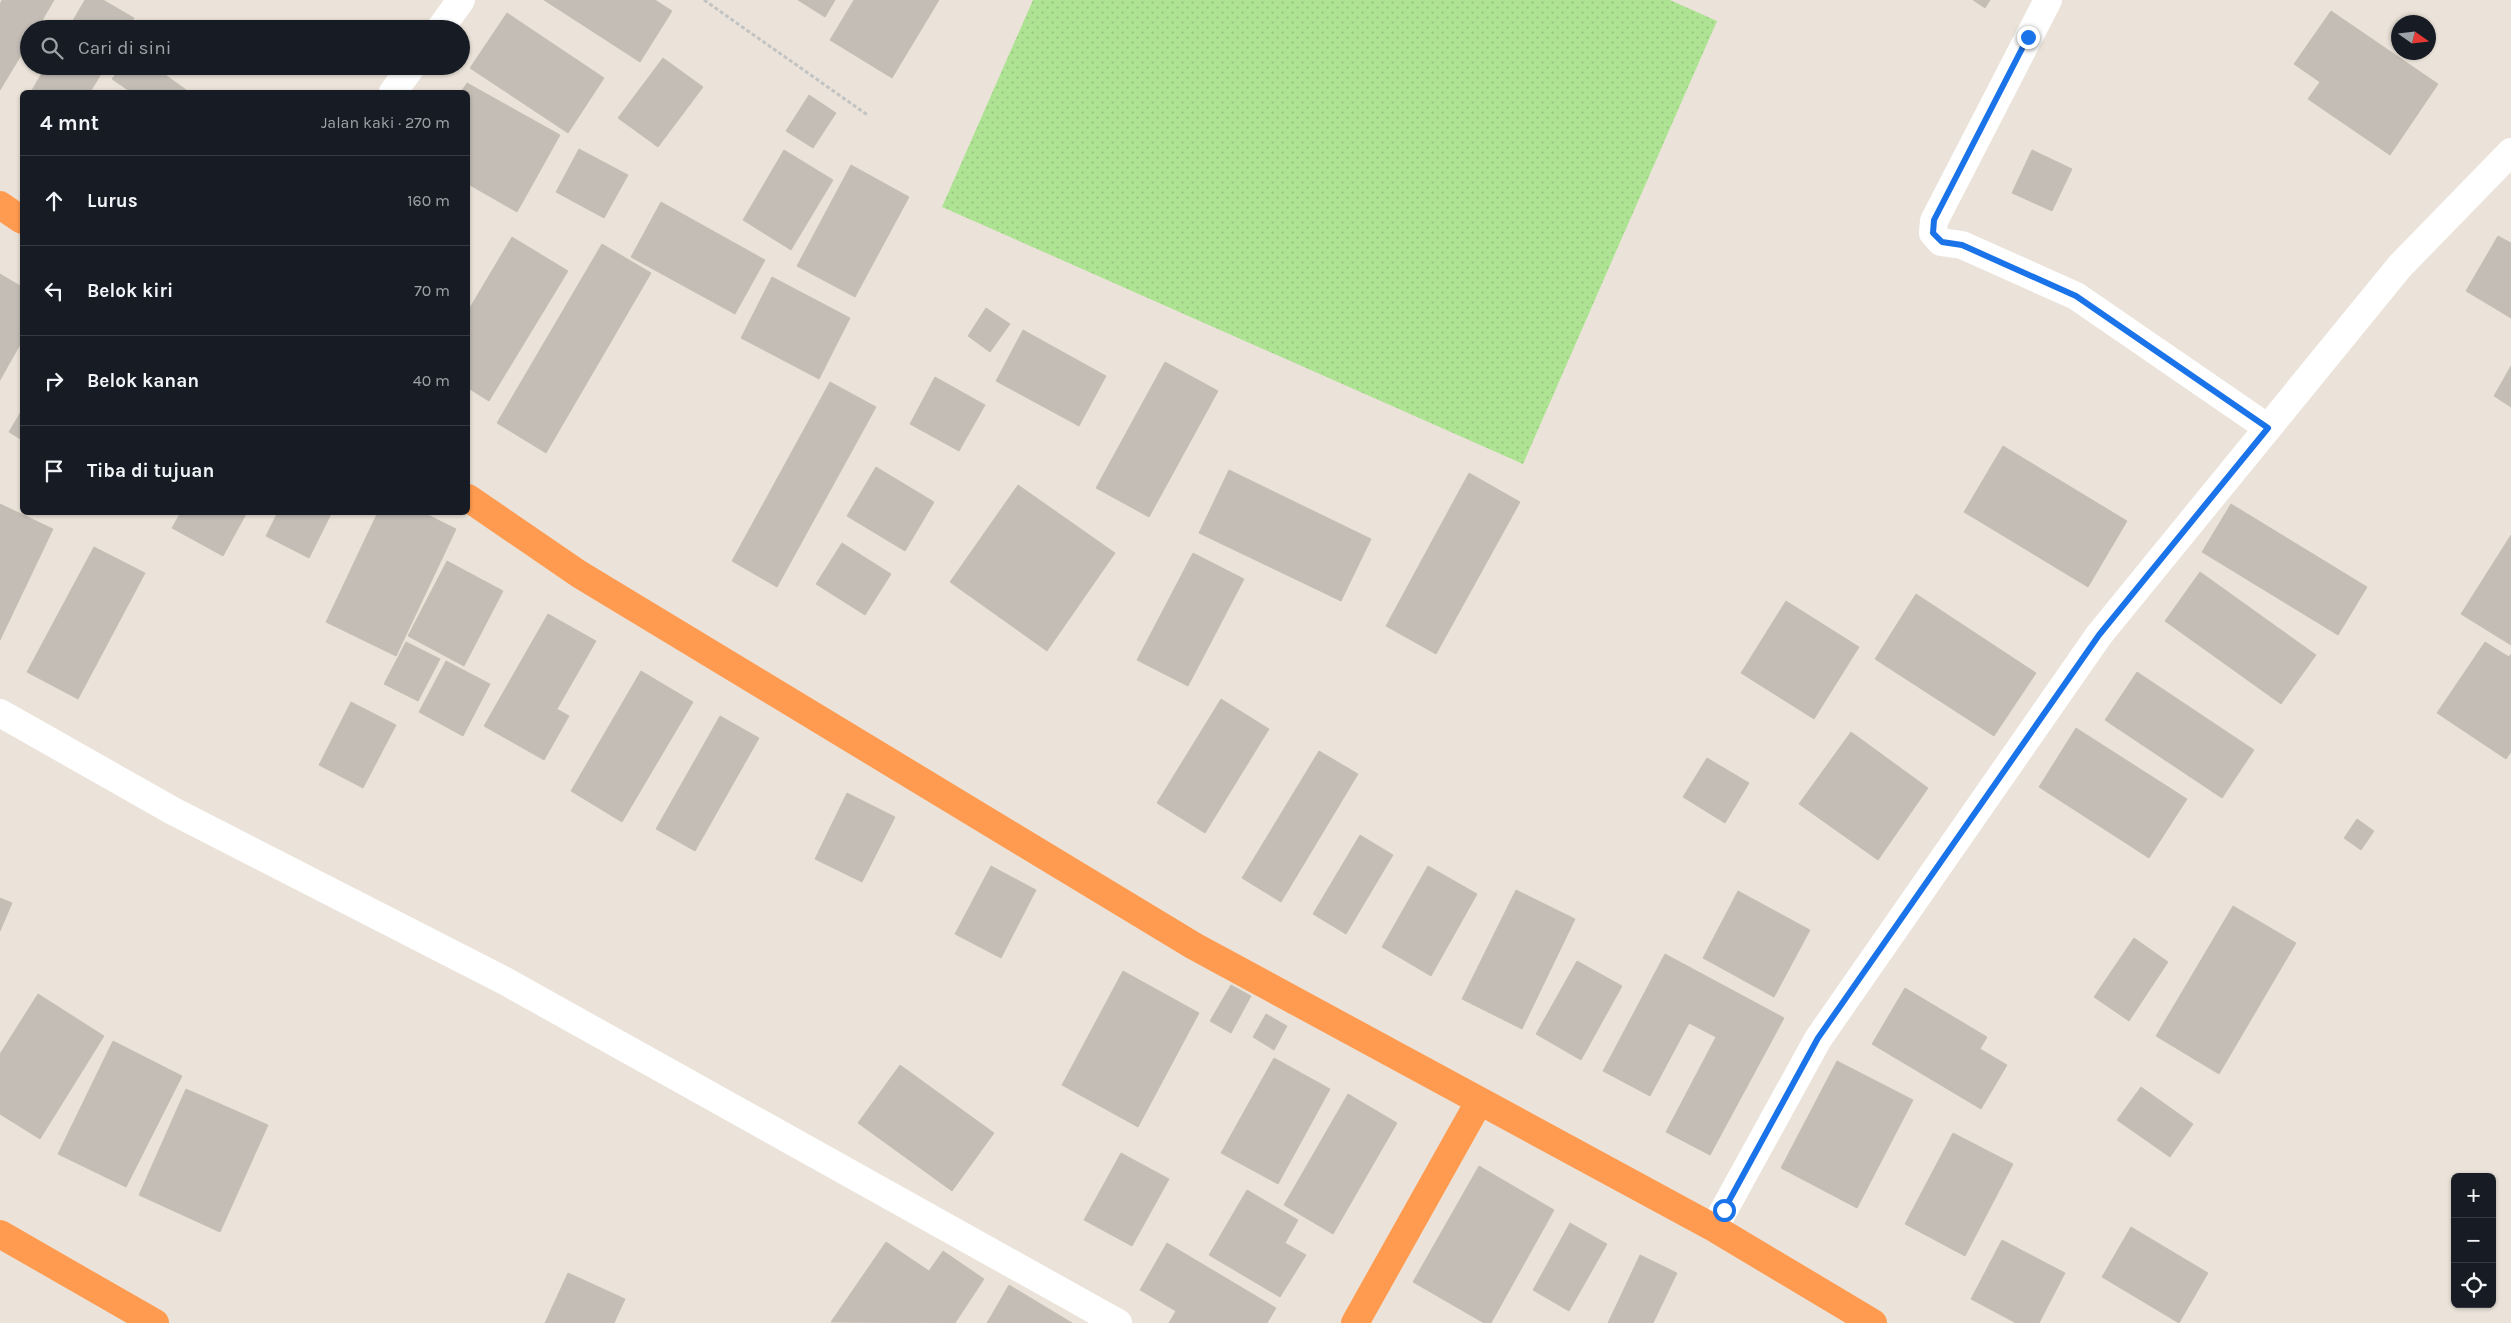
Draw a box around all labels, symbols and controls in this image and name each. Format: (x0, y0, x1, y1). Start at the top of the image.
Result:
north arrow (2391, 15, 2436, 60)
search box (20, 20, 470, 75)
route end (2017, 26, 2040, 49)
icon: search (38, 34, 66, 62)
text: Cari di sini (78, 37, 171, 59)
text: 4 mnt (40, 111, 99, 135)
text: Jalan kaki · 270 m (321, 113, 450, 132)
icon: ahead (40, 187, 68, 215)
text: Lurus (87, 190, 138, 212)
text: 160 m (407, 191, 450, 210)
icon: left (40, 277, 68, 305)
text: Belok kiri (87, 280, 173, 302)
text: 70 m (414, 281, 450, 300)
icon: right (40, 367, 68, 395)
text: Belok kanan (87, 370, 199, 392)
text: 40 m (413, 371, 450, 390)
icon: arrive (40, 457, 68, 485)
text: Tiba di tujuan (87, 460, 214, 482)
map controls (2451, 1173, 2496, 1308)
button: + (2451, 1173, 2496, 1218)
route start (1713, 1199, 1736, 1222)
button: − (2451, 1218, 2496, 1263)
button: locate (2451, 1263, 2496, 1308)

